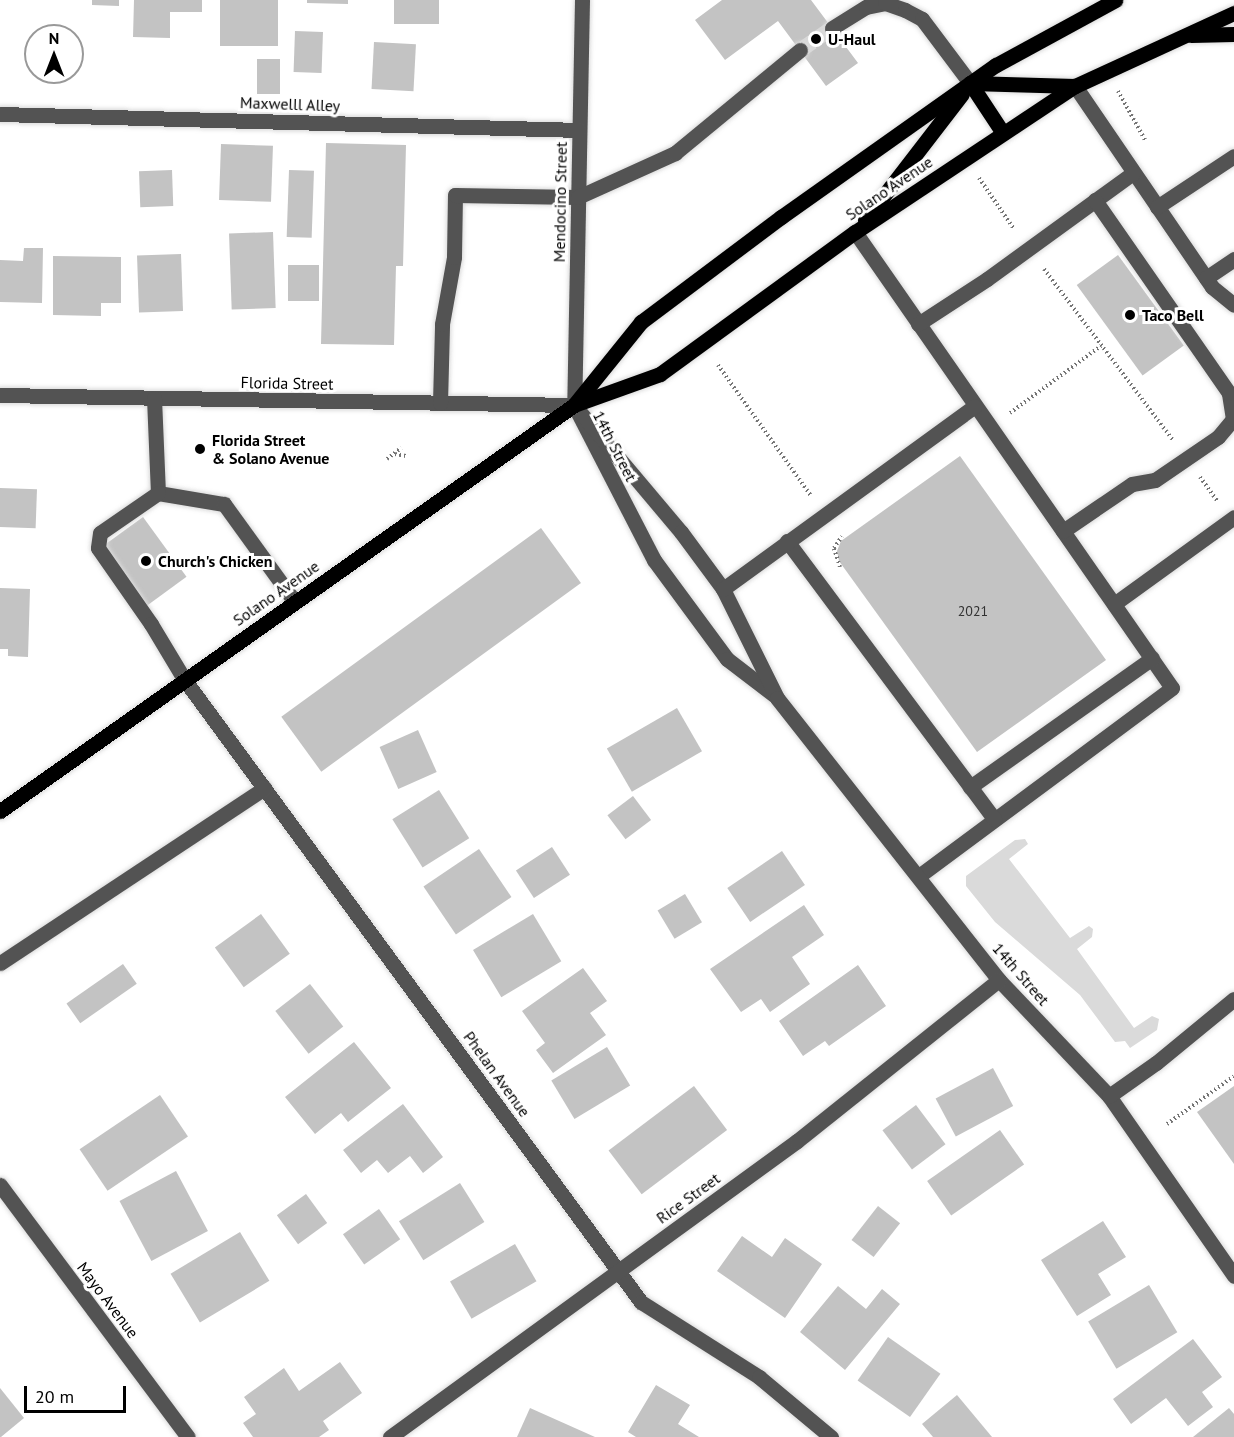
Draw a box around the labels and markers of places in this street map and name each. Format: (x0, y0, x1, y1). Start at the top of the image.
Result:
place label: U-Haul (828, 29, 875, 49)
marker: U-Haul (809, 32, 823, 46)
place label: Taco Bell (1142, 305, 1204, 325)
marker: Taco Bell (1123, 308, 1137, 322)
place label: Florida Street & Solano Avenue (212, 430, 330, 468)
marker: Florida Street & Solano Avenue (193, 442, 207, 456)
place label: Church's Chicken (158, 551, 273, 571)
marker: Church's Chicken (139, 554, 153, 568)

